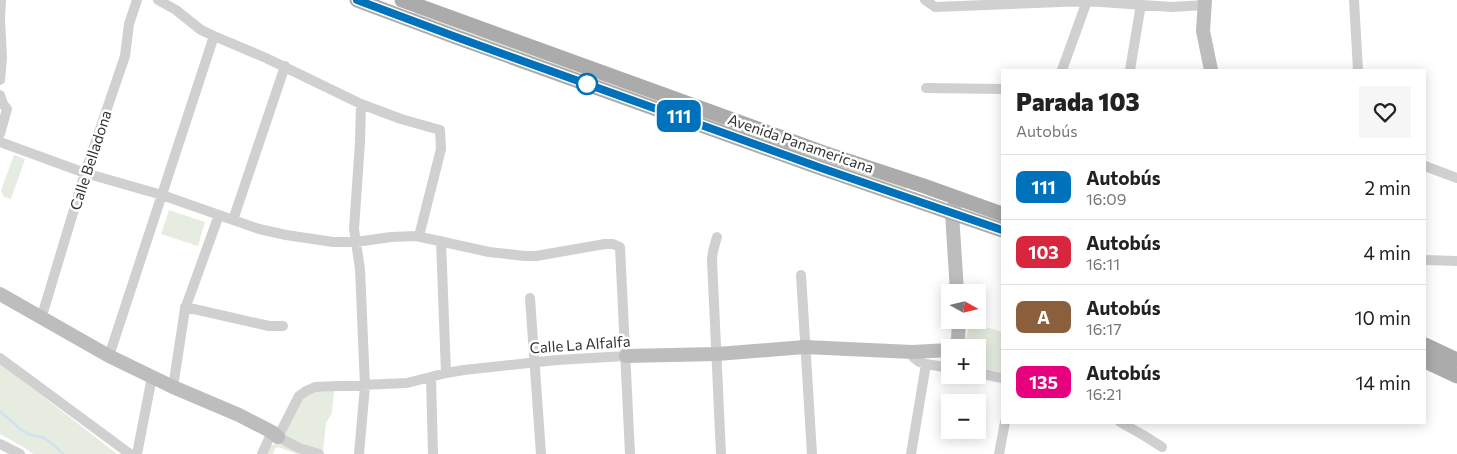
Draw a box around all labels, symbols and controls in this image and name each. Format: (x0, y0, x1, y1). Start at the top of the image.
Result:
unlabelled marker (576, 73, 598, 95)
button: heart (1359, 86, 1411, 138)
text: Parada 103 (1016, 87, 1140, 116)
line badge: 111 (650, 100, 708, 132)
text: 111 (667, 105, 691, 127)
street label: Calle Belladona (65, 108, 115, 212)
street label: Avenida Panamericana (726, 110, 876, 176)
text: Autobús (1016, 121, 1078, 140)
text: Autobús (1086, 166, 1161, 189)
text: 111 (1031, 176, 1056, 198)
text: 2 min (1364, 176, 1411, 199)
text: 16:09 (1086, 189, 1126, 208)
text: Autobús (1086, 231, 1161, 254)
text: 103 (1028, 241, 1059, 263)
text: 4 min (1364, 241, 1411, 264)
text: 16:11 (1086, 254, 1120, 273)
north arrow (941, 284, 986, 329)
map controls (941, 284, 986, 439)
text: Autobús (1086, 296, 1161, 319)
text: A (1037, 306, 1050, 328)
text: 10 min (1354, 306, 1411, 329)
text: 16:17 (1086, 319, 1122, 338)
street label: Calle La Alfalfa (529, 331, 631, 357)
button: + (941, 339, 986, 384)
text: Autobús (1086, 361, 1161, 384)
text: 135 (1029, 371, 1058, 393)
text: 14 min (1355, 371, 1411, 394)
text: 16:21 (1086, 384, 1122, 403)
button: − (941, 394, 986, 439)

